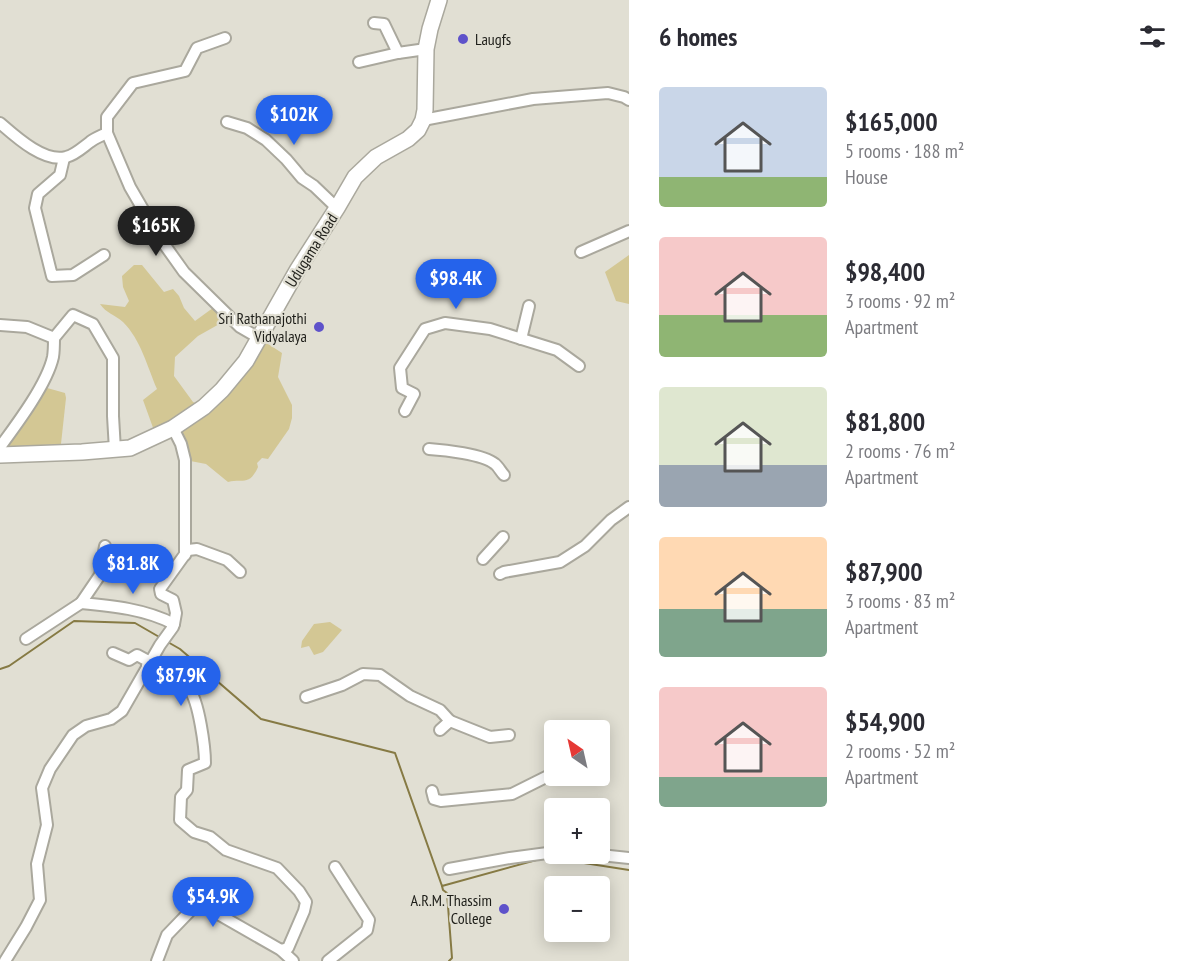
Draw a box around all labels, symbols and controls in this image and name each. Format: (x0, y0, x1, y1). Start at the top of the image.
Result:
text: 6 homes (659, 20, 737, 53)
icon: filters (1136, 20, 1169, 53)
place label: Laugfs (475, 29, 511, 49)
marker: Laugfs (456, 32, 470, 46)
pin: $102K (252, 95, 336, 146)
text: $102K (270, 101, 318, 127)
text: $165,000 (845, 105, 938, 138)
icon: home (707, 111, 779, 183)
text: 5 rooms · 188 m² (845, 138, 964, 164)
text: House (845, 164, 888, 190)
pin: $165K (114, 206, 198, 257)
street label: Udugama Road (281, 209, 342, 291)
text: $165K (132, 212, 180, 238)
text: $98,400 (845, 255, 925, 288)
pin: $98.4K (407, 259, 505, 310)
icon: home (707, 261, 779, 333)
text: $98.4K (430, 265, 482, 291)
text: 3 rooms · 92 m² (845, 288, 955, 314)
place label: Sri Rathanajothi Vidyalaya (218, 308, 307, 346)
text: Apartment (845, 314, 918, 340)
marker: Sri Rathanajothi Vidyalaya (312, 320, 326, 334)
text: $81,800 (845, 405, 925, 438)
icon: home (707, 411, 779, 483)
text: 2 rooms · 76 m² (845, 438, 955, 464)
text: Apartment (845, 464, 918, 490)
pin: $81.8K (84, 544, 182, 595)
text: $81.8K (107, 550, 159, 576)
text: $87,900 (845, 555, 923, 588)
icon: home (707, 561, 779, 633)
text: 3 rooms · 83 m² (845, 588, 955, 614)
text: Apartment (845, 614, 918, 640)
pin: $87.9K (132, 656, 230, 707)
text: $87.9K (156, 662, 206, 688)
text: $54,900 (845, 705, 925, 738)
icon: home (707, 711, 779, 783)
north arrow (544, 720, 610, 786)
map controls (544, 720, 610, 942)
text: 2 rooms · 52 m² (845, 738, 955, 764)
text: Apartment (845, 764, 918, 790)
button: + (544, 798, 610, 864)
button: − (544, 876, 610, 942)
pin: $54.9K (164, 877, 262, 928)
text: $54.9K (187, 883, 239, 909)
place label: A.R.M. Thassim College (410, 890, 492, 928)
marker: A.R.M. Thassim College (497, 902, 511, 916)

